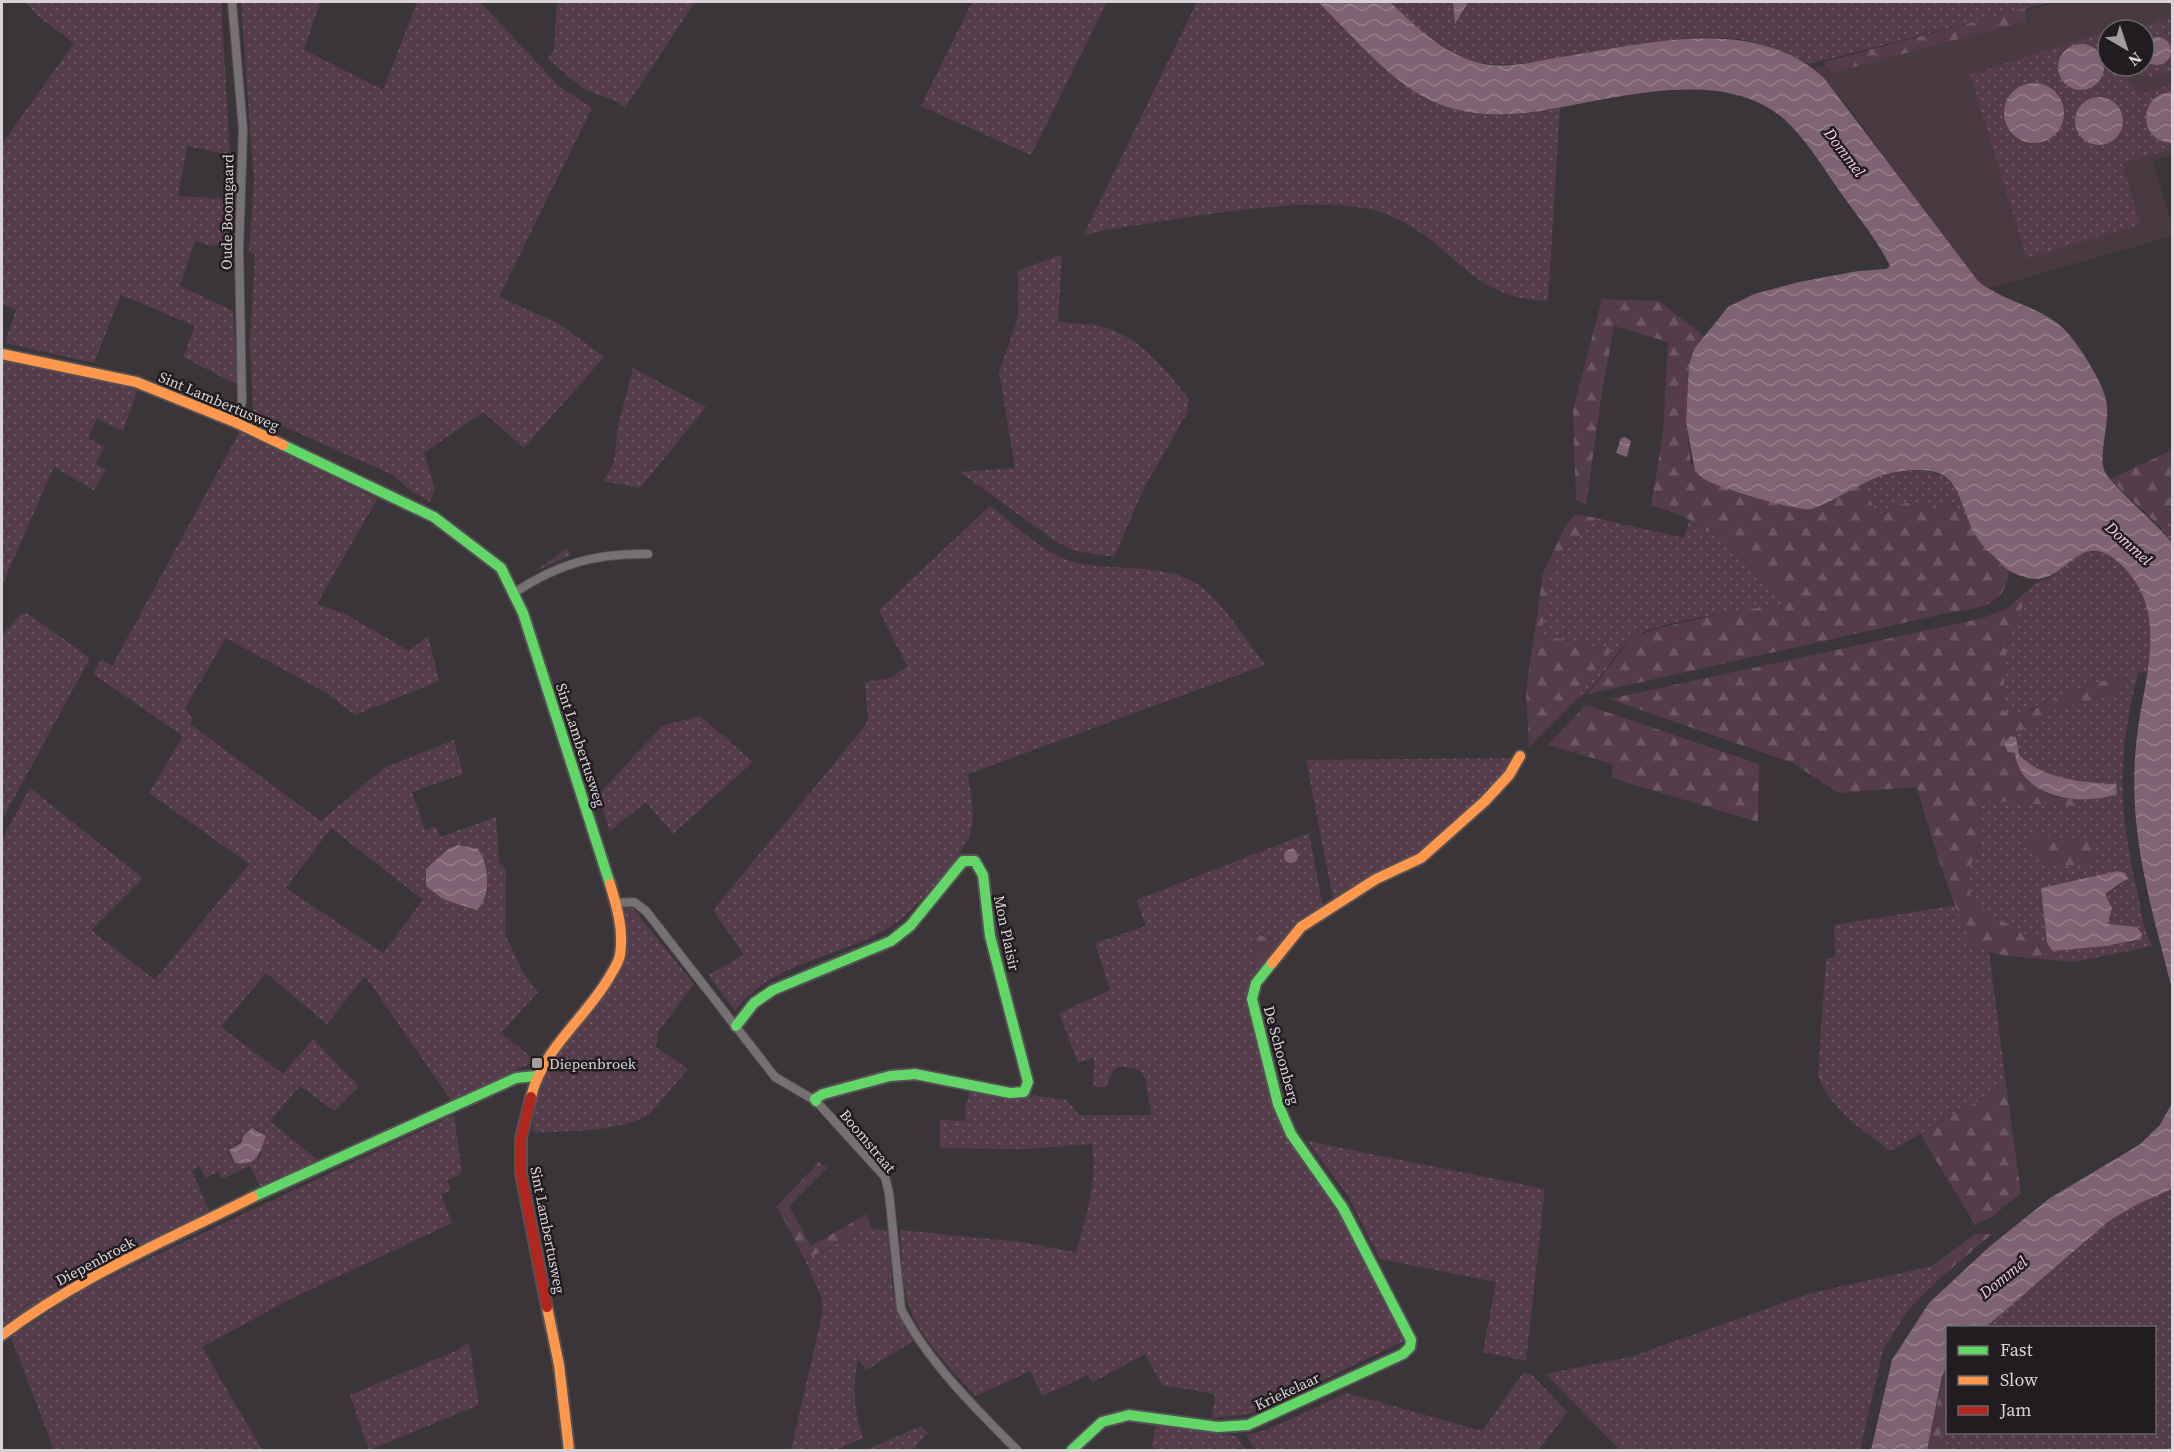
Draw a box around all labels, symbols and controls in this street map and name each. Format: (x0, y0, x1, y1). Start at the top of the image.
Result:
north arrow (2096, 18, 2156, 78)
text: N (2124, 47, 2147, 72)
water label: Dommel (1819, 122, 1871, 181)
street label: Oude Boomgaard (215, 154, 239, 270)
street label: Sint Lambertusweg (155, 366, 283, 436)
water label: Dommel (2100, 515, 2158, 570)
street label: Sint Lambertusweg (551, 680, 611, 810)
street label: Mon Plaisir (989, 893, 1025, 973)
street label: De Schoonberg (1259, 1003, 1305, 1107)
place label: Diepenbroek (549, 1053, 637, 1074)
marker: Diepenbroek (530, 1056, 544, 1070)
street label: Boomstraat (835, 1105, 901, 1177)
street label: Sint Lambertusweg (525, 1165, 571, 1296)
street label: Diepenbroek (52, 1231, 139, 1291)
water label: Dommel (1974, 1250, 2032, 1304)
legend (1946, 1326, 2156, 1434)
text: Fast (2000, 1337, 2033, 1362)
street label: Kriekelaar (1251, 1367, 1324, 1415)
text: Slow (2000, 1367, 2038, 1392)
text: Jam (1999, 1397, 2032, 1422)

